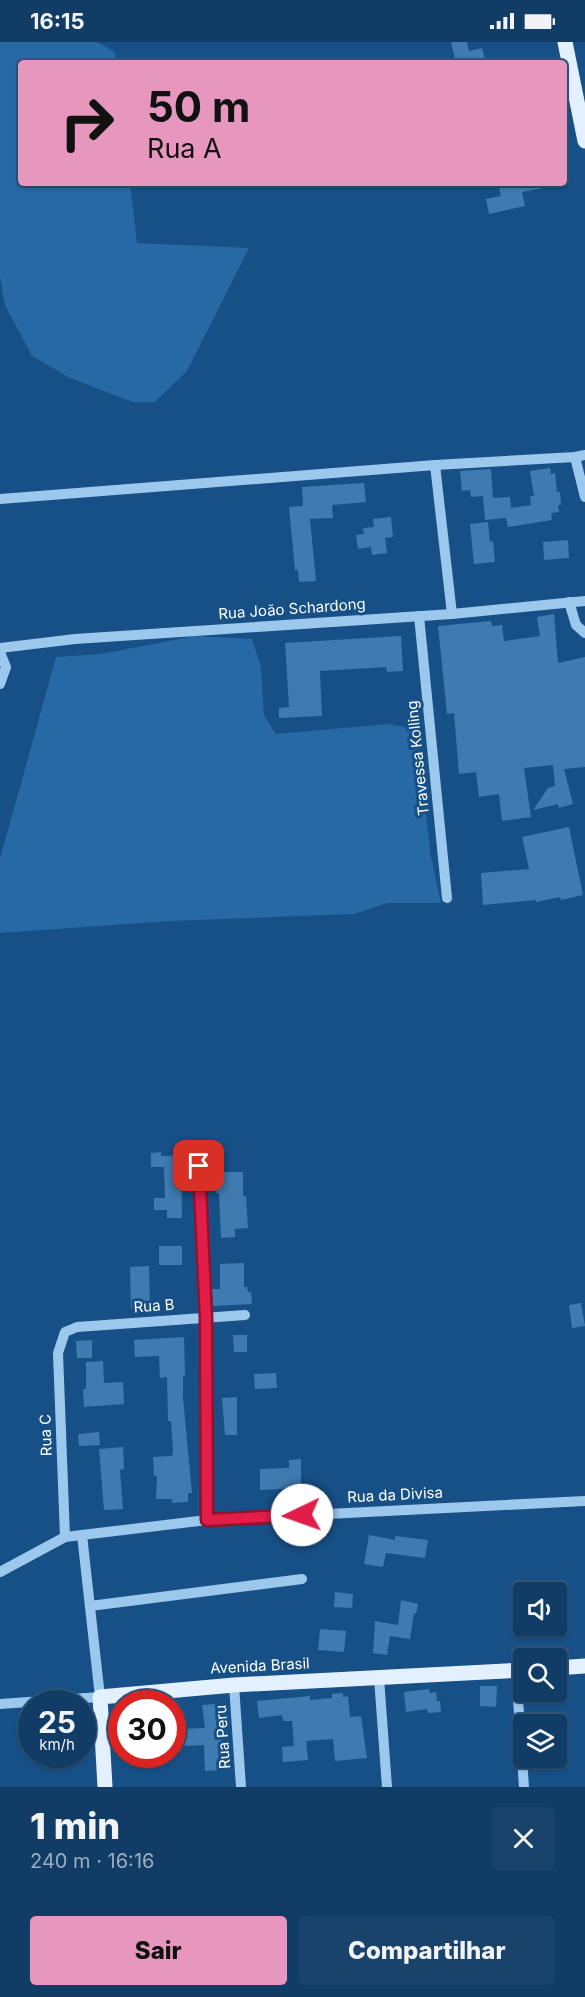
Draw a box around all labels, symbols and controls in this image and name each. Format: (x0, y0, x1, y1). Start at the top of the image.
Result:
text: 16:15 (30, 8, 85, 34)
text: 50 m (147, 81, 250, 132)
icon: right (48, 84, 126, 162)
text: Rua A (147, 132, 222, 165)
street label: Rua João Schardong (218, 594, 366, 623)
street label: Travessa Kolling (402, 700, 433, 816)
pin (173, 1140, 224, 1191)
icon: arrive (182, 1149, 215, 1182)
street label: Rua B (133, 1295, 175, 1316)
street label: Rua C (35, 1414, 56, 1456)
position arrow (270, 1483, 334, 1547)
street label: Rua da Divisa (347, 1483, 443, 1506)
map controls (513, 1582, 567, 1768)
button: sound (513, 1582, 567, 1636)
button: search (513, 1648, 567, 1702)
street label: Avenida Brasil (210, 1653, 310, 1678)
speed limit sign: 30 (108, 1690, 186, 1768)
text: 25 (38, 1704, 76, 1740)
street label: Rua Peru (211, 1704, 234, 1770)
button: layers (513, 1714, 567, 1768)
text: km/h (39, 1735, 75, 1754)
text: 1 min (30, 1804, 120, 1848)
button: close (492, 1807, 555, 1870)
text: 240 m · 16:16 (30, 1849, 154, 1873)
button: Sair (30, 1916, 287, 1985)
button: Compartilhar (299, 1916, 555, 1985)

